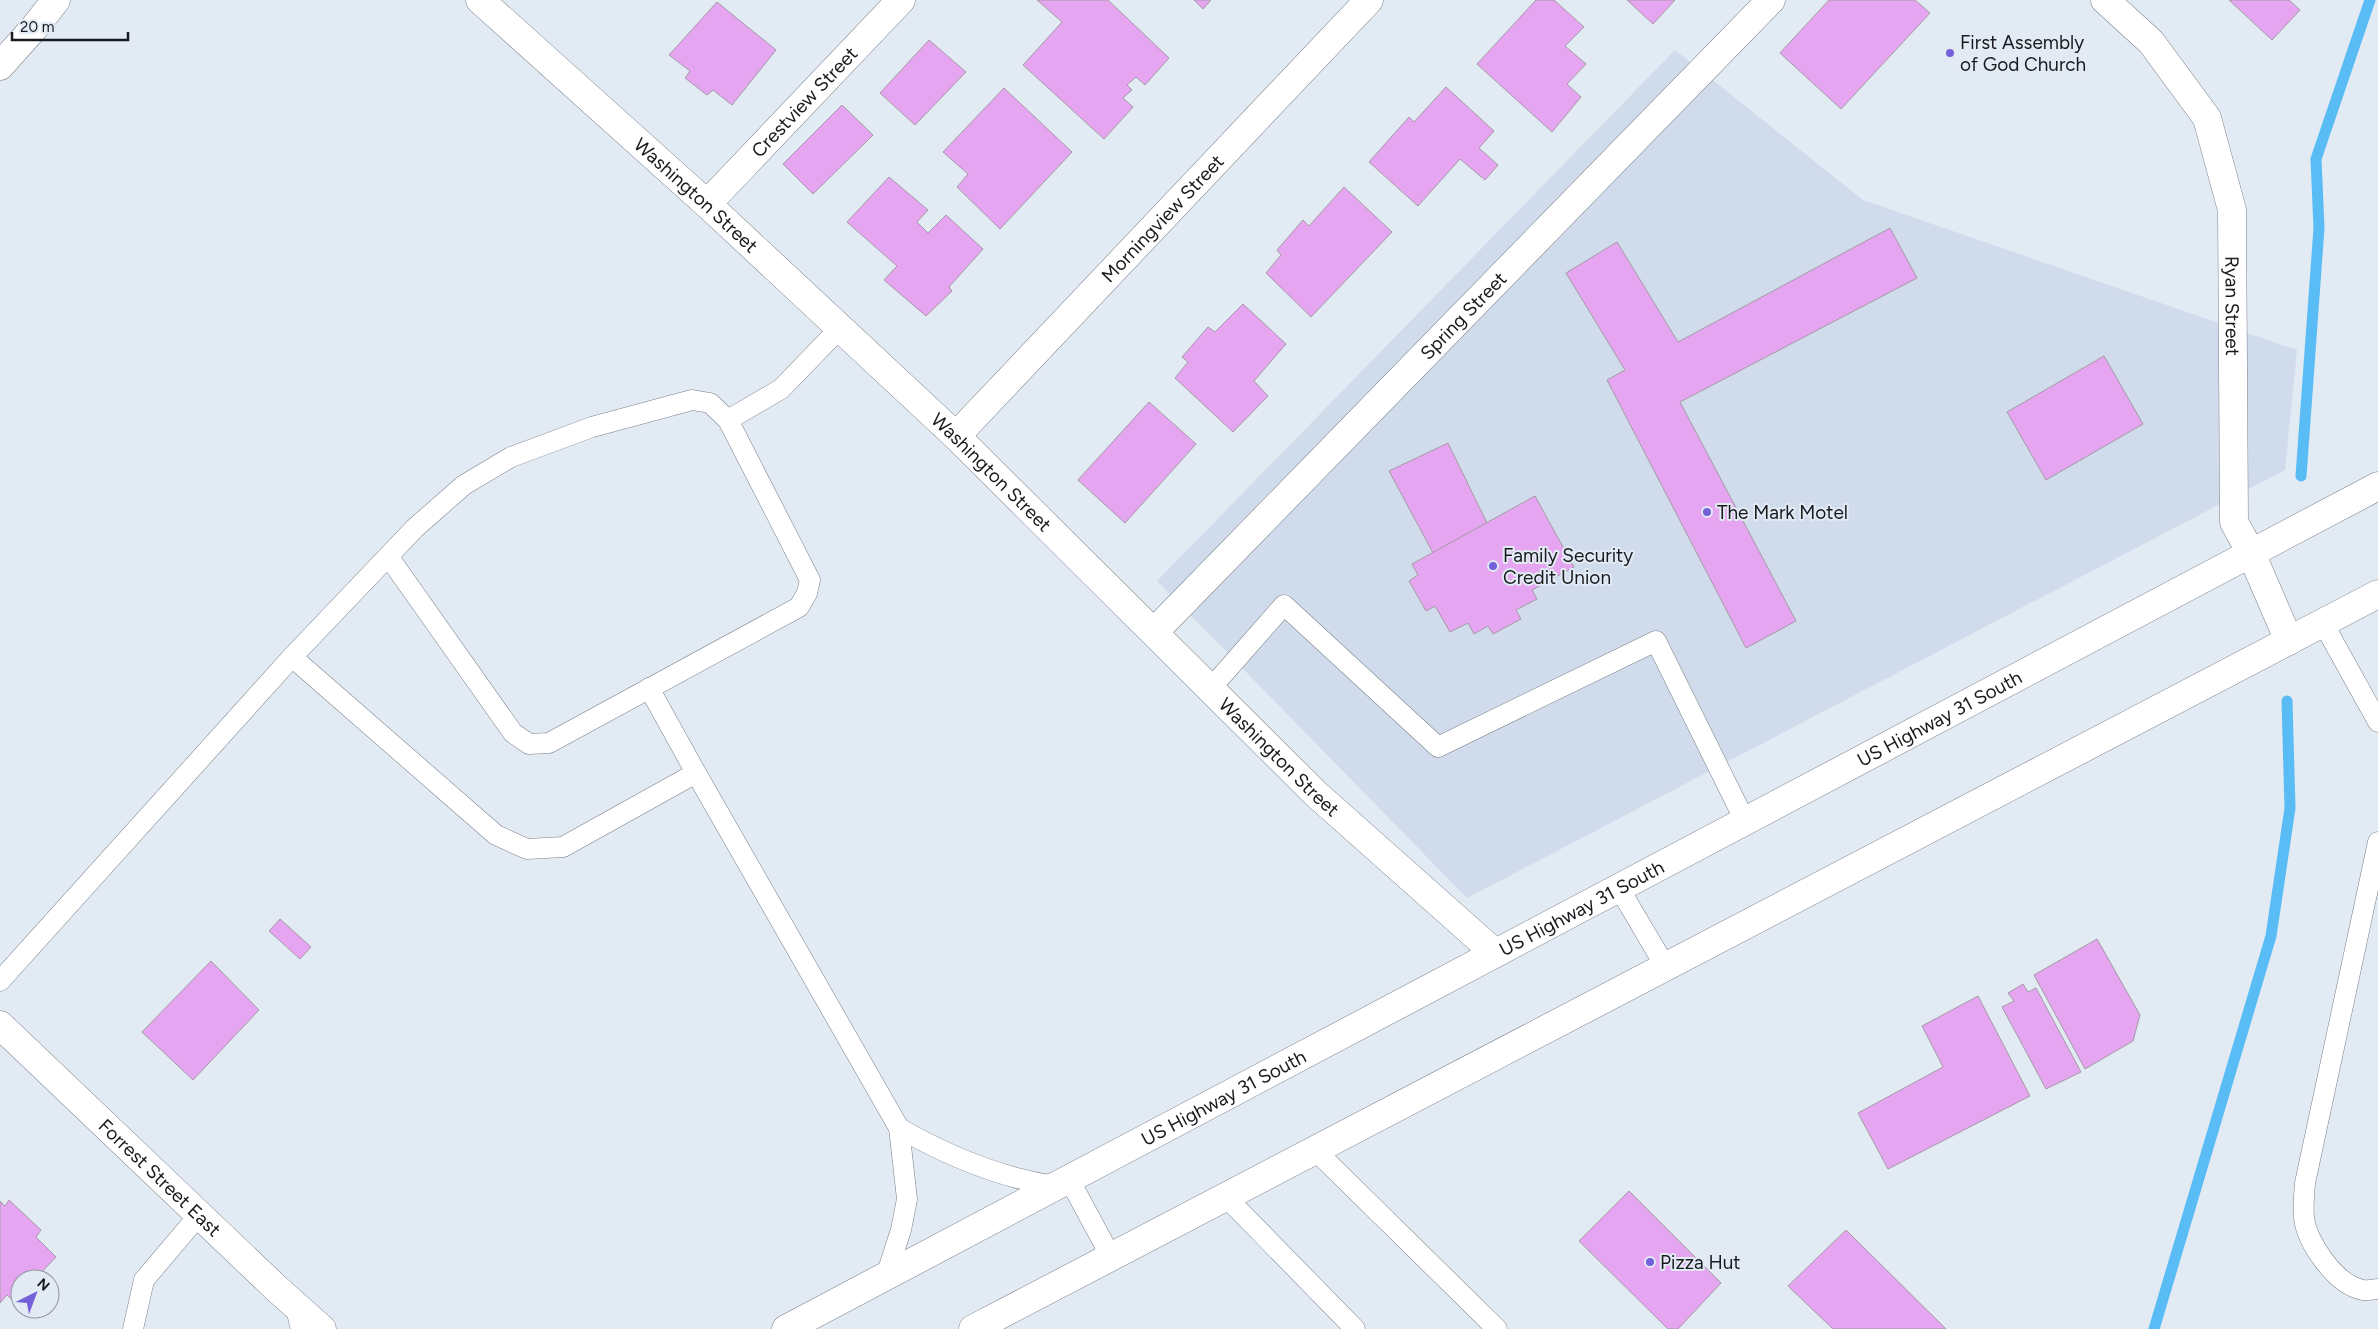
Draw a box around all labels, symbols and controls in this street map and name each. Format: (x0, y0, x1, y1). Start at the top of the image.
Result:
scale bar (12, 10, 129, 42)
text: 20 m (20, 18, 54, 36)
place label: First Assembly of God Church (1960, 31, 2086, 76)
street label: Crestview Street (747, 42, 862, 162)
marker: First Assembly of God Church (1944, 47, 1956, 59)
street label: Washington Street (629, 133, 762, 257)
street label: Morningview Street (1097, 150, 1229, 287)
street label: Ryan Street (2220, 256, 2244, 356)
street label: Spring Street (1416, 267, 1511, 364)
street label: Washington Street (926, 408, 1056, 536)
place label: The Mark Motel (1717, 501, 1848, 524)
marker: The Mark Motel (1701, 506, 1713, 518)
place label: Family Security Credit Union (1503, 544, 1633, 589)
marker: Family Security Credit Union (1487, 560, 1499, 572)
street label: US Highway 31 South (1853, 666, 2026, 772)
street label: Washington Street (1214, 693, 1344, 821)
street label: US Highway 31 South (1495, 855, 1668, 961)
street label: US Highway 31 South (1137, 1045, 1310, 1151)
street label: Forrest Street East (94, 1114, 226, 1241)
place label: Pizza Hut (1660, 1251, 1741, 1274)
marker: Pizza Hut (1644, 1256, 1656, 1268)
north arrow (10, 1269, 60, 1319)
text: N (34, 1275, 53, 1295)

